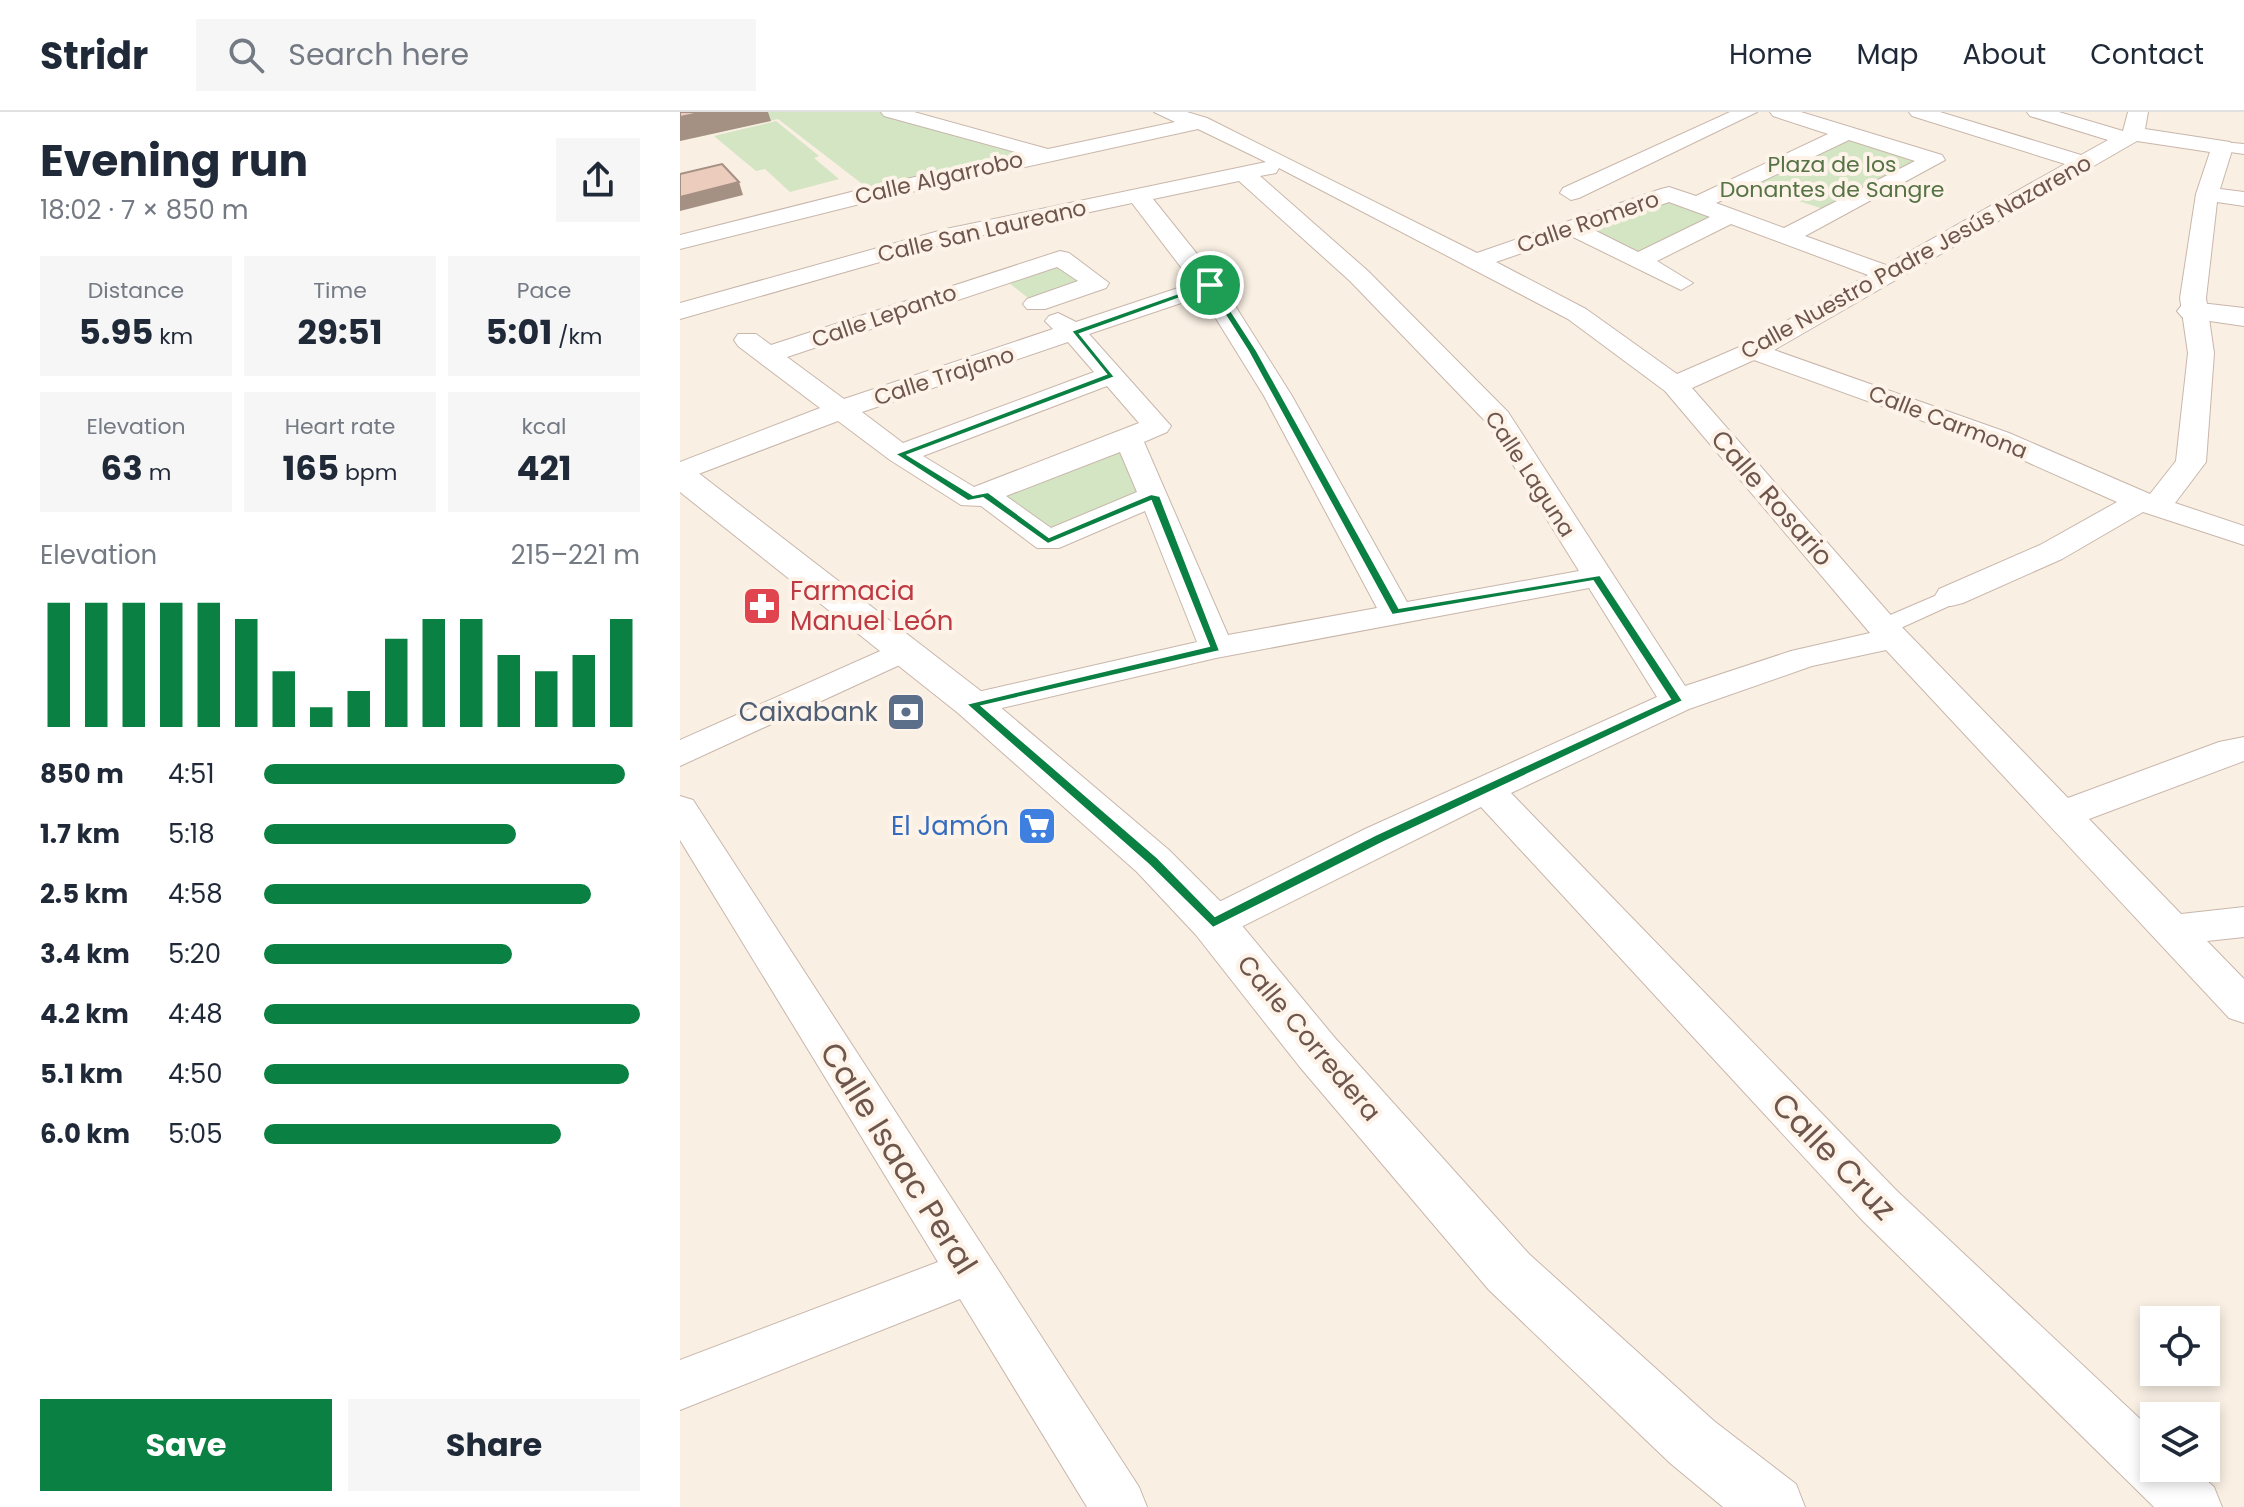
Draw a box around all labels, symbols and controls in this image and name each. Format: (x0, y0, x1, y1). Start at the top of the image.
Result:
search box (196, 19, 756, 91)
text: Stridr (40, 29, 148, 82)
icon: search (224, 33, 268, 77)
text: Search here (288, 33, 469, 76)
text: Home (1729, 35, 1812, 74)
text: Map (1856, 35, 1918, 74)
text: About (1962, 35, 2046, 74)
text: Contact (2090, 35, 2204, 74)
text: Evening run (40, 130, 308, 191)
button: share (556, 138, 640, 222)
street label: Calle Algarrobo (852, 144, 1026, 212)
street label: Calle Nuestro Padre Jesús Nazareno (1735, 147, 2097, 367)
park label: Plaza de los Donantes de Sangre (1720, 149, 1944, 205)
street label: Calle Romero (1513, 183, 1663, 261)
text: 18:02 · 7 × 850 m (40, 192, 249, 228)
street label: Calle San Laureano (875, 192, 1089, 270)
pin (1176, 251, 1244, 319)
icon: arrive (1188, 263, 1232, 307)
text: Distance (88, 275, 184, 306)
text: Time (313, 275, 367, 306)
text: Pace (517, 275, 571, 306)
street label: Calle Lepanto (807, 277, 961, 355)
text: 5.95 (79, 308, 153, 356)
text: 29:51 (298, 308, 382, 356)
text: 5:01 (485, 308, 552, 356)
text: km (153, 321, 193, 352)
text: /km (552, 321, 603, 352)
street label: Calle Trajano (870, 339, 1018, 413)
street label: Calle Carmona (1864, 377, 2032, 467)
street label: Calle Laguna (1478, 405, 1582, 543)
text: Elevation (86, 411, 186, 442)
text: Heart rate (285, 411, 395, 442)
text: kcal (522, 411, 566, 442)
street label: Calle Rosario (1703, 422, 1841, 574)
text: 63 (101, 444, 143, 492)
text: 165 (283, 444, 339, 492)
text: 421 (516, 444, 572, 492)
text: m (143, 457, 171, 488)
text: bpm (339, 457, 397, 488)
text: Elevation (40, 537, 157, 573)
text: 215–221 m (511, 537, 640, 573)
place label: Farmacia Manuel León (790, 573, 953, 639)
pharmacy icon: Farmacia Manuel León (741, 585, 783, 627)
bank icon: Caixabank (885, 691, 927, 733)
place label: Caixabank (739, 694, 879, 730)
text: 850 m (40, 756, 124, 792)
text: 4:51 (168, 756, 215, 792)
supermarket icon: El Jamón (1016, 805, 1058, 847)
place label: El Jamón (891, 808, 1009, 844)
text: 1.7 km (40, 816, 120, 852)
text: 5:18 (168, 816, 215, 852)
text: 2.5 km (40, 876, 128, 912)
text: 4:58 (168, 876, 223, 912)
text: 3.4 km (40, 936, 130, 972)
text: 5:20 (168, 936, 221, 972)
street label: Calle Corredera (1229, 947, 1389, 1129)
text: 4.2 km (40, 996, 129, 1032)
text: 4:48 (168, 996, 223, 1032)
street label: Calle Isaac Peral (809, 1033, 989, 1283)
text: 5.1 km (40, 1056, 123, 1092)
text: 4:50 (168, 1056, 223, 1092)
street label: Calle Cruz (1761, 1082, 1907, 1230)
text: 6.0 km (40, 1116, 130, 1152)
text: 5:05 (168, 1116, 223, 1152)
map controls (2140, 1306, 2220, 1482)
button: locate (2140, 1306, 2220, 1386)
button: Save (40, 1399, 332, 1491)
button: Share (348, 1399, 640, 1491)
button: layers (2140, 1402, 2220, 1482)

